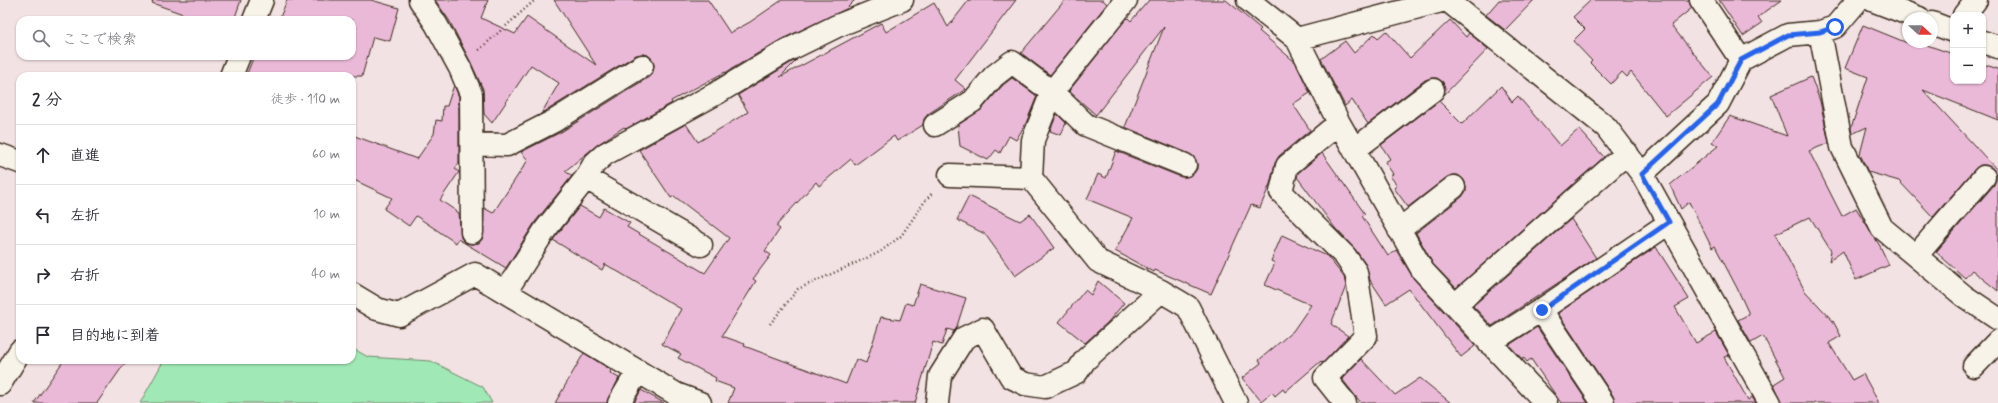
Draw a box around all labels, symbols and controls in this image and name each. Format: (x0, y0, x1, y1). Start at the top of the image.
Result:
north arrow (1902, 12, 1938, 48)
map controls (1950, 12, 1986, 84)
button: + (1950, 12, 1986, 48)
search box (16, 16, 356, 60)
route start (1826, 18, 1844, 36)
icon: search (30, 27, 52, 49)
text: ここで検索 (62, 30, 137, 50)
button: − (1950, 48, 1986, 84)
text: 2 分 (32, 89, 62, 111)
text: 徒歩 · 110 m (271, 91, 340, 108)
icon: ahead (32, 144, 54, 166)
text: 直進 (70, 146, 100, 166)
text: 60 m (312, 146, 340, 163)
icon: left (32, 204, 54, 226)
text: 左折 (70, 206, 100, 226)
text: 10 m (313, 206, 340, 223)
icon: right (32, 264, 54, 286)
text: 右折 (70, 266, 100, 286)
text: 40 m (311, 266, 340, 283)
route end (1533, 301, 1551, 319)
icon: arrive (32, 324, 54, 346)
text: 目的地に到着 (70, 326, 160, 346)

